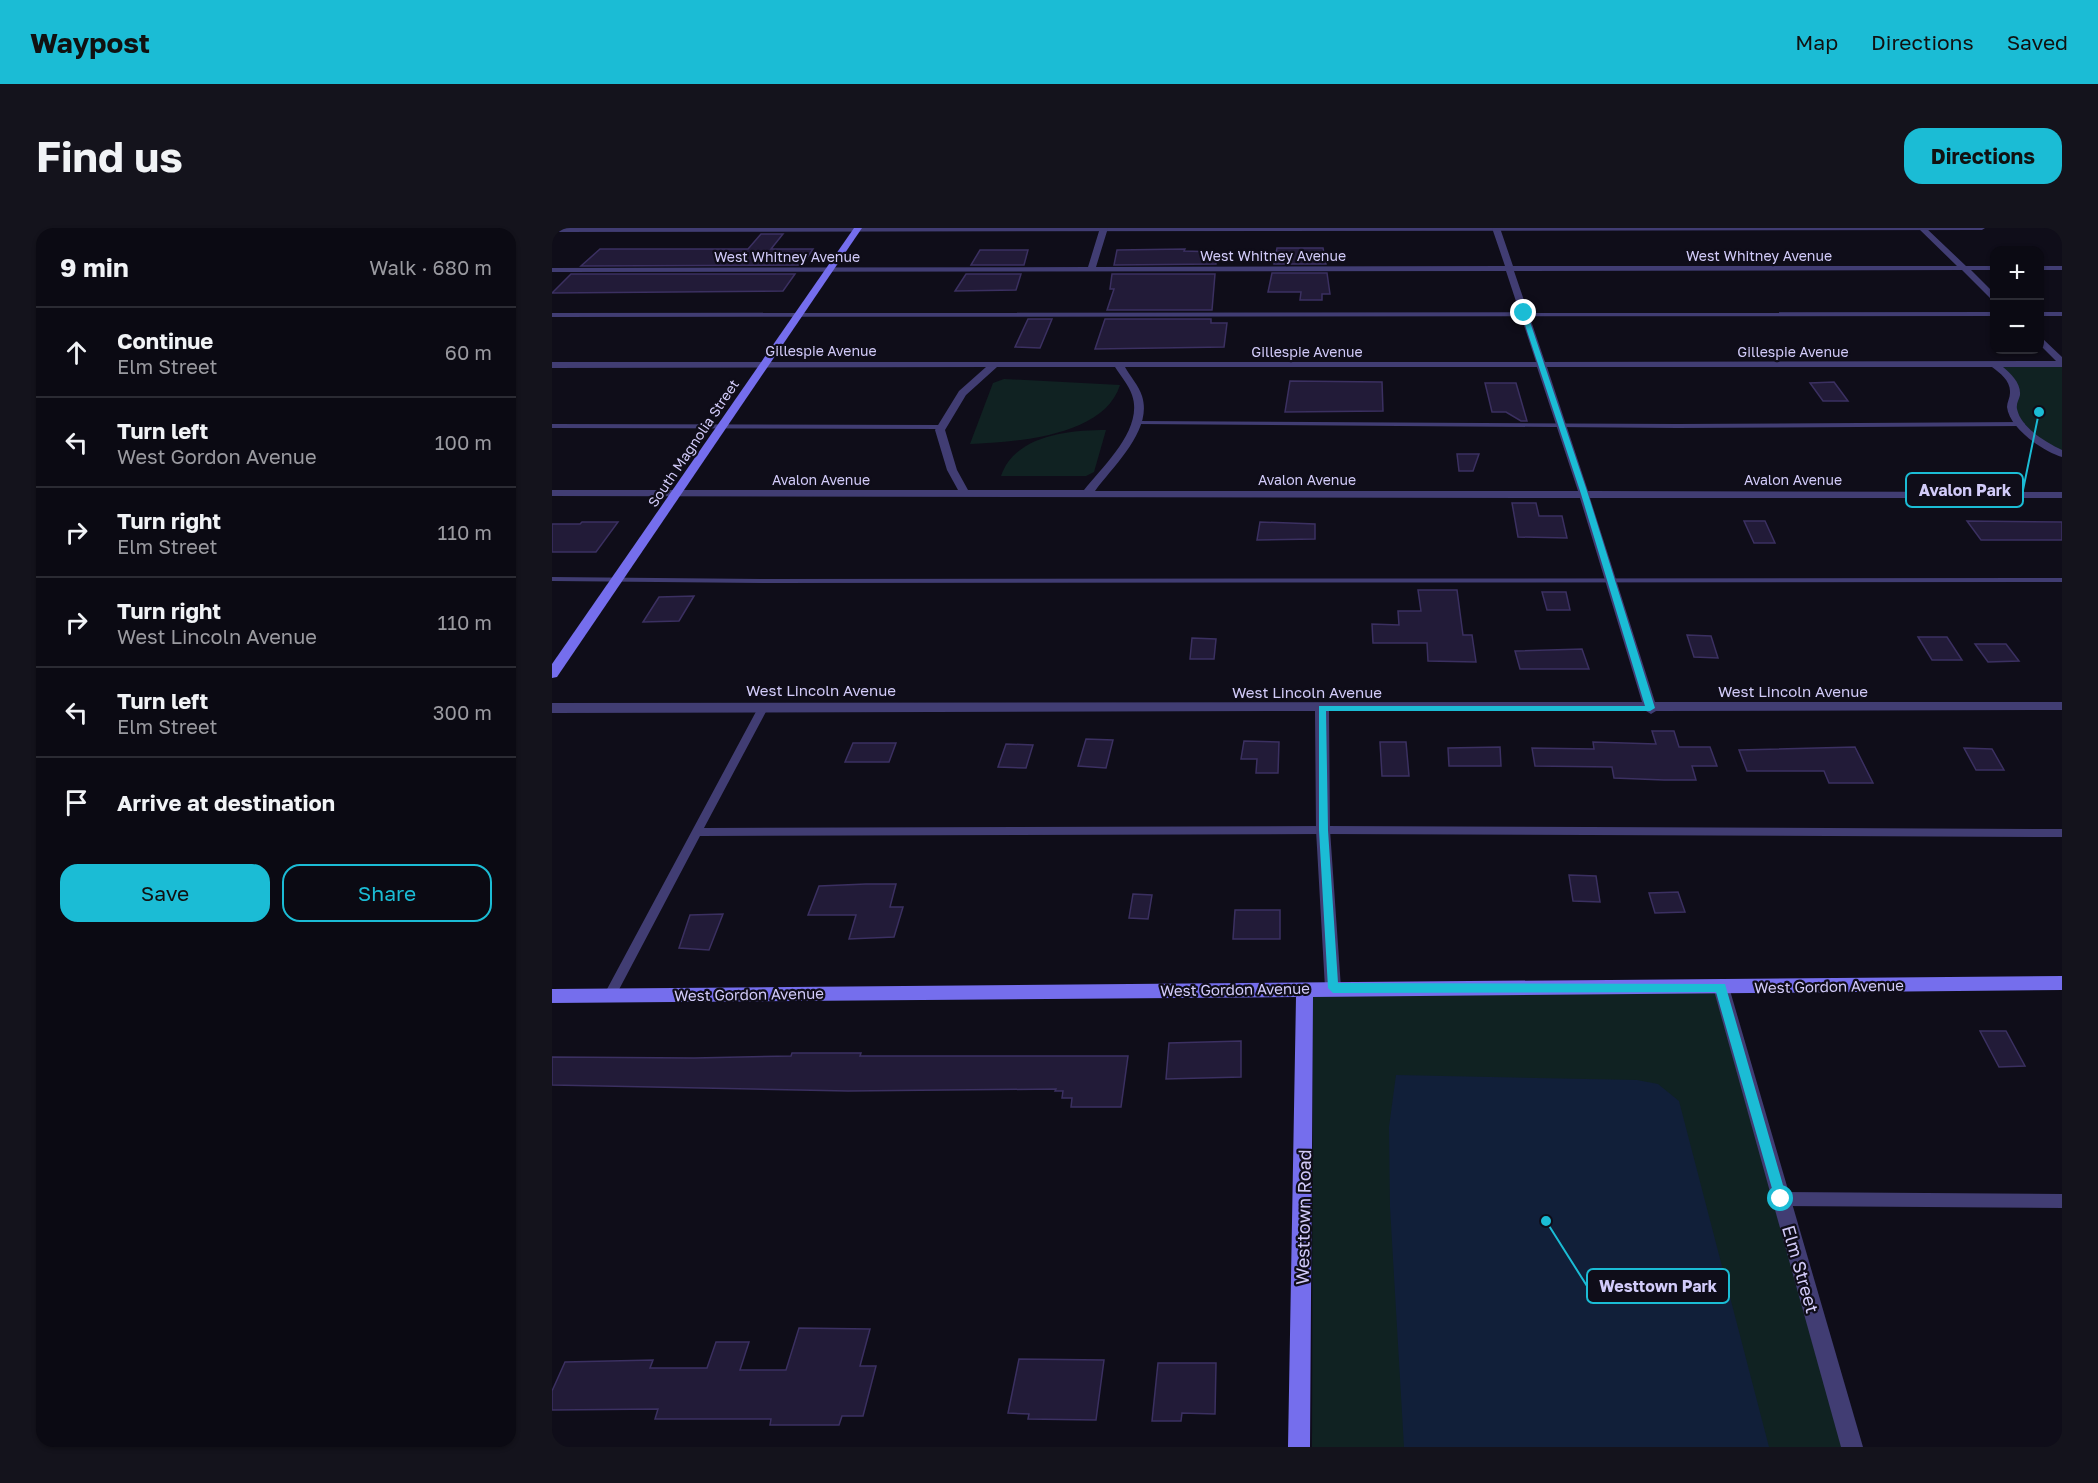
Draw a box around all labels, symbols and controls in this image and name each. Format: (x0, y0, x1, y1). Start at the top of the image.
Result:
text: Waypost (30, 26, 150, 59)
text: Map (1795, 29, 1838, 55)
text: Directions (1871, 29, 1974, 55)
text: Saved (2007, 29, 2068, 55)
button: Directions (1904, 128, 2062, 184)
text: Find us (36, 131, 183, 181)
map controls (1990, 246, 2044, 354)
button: + (1990, 246, 2044, 300)
street label: West Whitney Avenue (1200, 247, 1346, 264)
street label: West Whitney Avenue (1686, 247, 1832, 264)
street label: West Whitney Avenue (714, 248, 860, 265)
text: 9 min (60, 252, 129, 283)
text: Walk · 680 m (369, 255, 492, 279)
route end (1510, 299, 1536, 325)
button: − (1990, 300, 2044, 354)
text: Continue (117, 327, 213, 354)
icon: ahead (60, 336, 93, 369)
text: 60 m (445, 340, 492, 364)
street label: Gillespie Avenue (765, 342, 877, 359)
street label: Gillespie Avenue (1251, 343, 1363, 360)
street label: Gillespie Avenue (1737, 343, 1849, 360)
text: Elm Street (117, 354, 218, 378)
street label: South Magnolia Street (644, 376, 742, 510)
text: Turn left (117, 417, 208, 444)
icon: left (60, 426, 93, 459)
text: 100 m (435, 430, 492, 454)
text: West Gordon Avenue (117, 444, 317, 468)
street label: Avalon Avenue (772, 471, 870, 488)
street label: Avalon Avenue (1258, 471, 1356, 488)
street label: Avalon Avenue (1744, 471, 1842, 488)
callout: Avalon Park (1906, 473, 2023, 507)
text: Avalon Park (1919, 480, 2012, 500)
text: Turn right (117, 507, 221, 534)
icon: right (60, 516, 93, 549)
text: 110 m (438, 520, 492, 544)
text: Elm Street (117, 534, 218, 558)
text: Turn right (117, 597, 221, 624)
icon: right (60, 606, 93, 639)
text: 110 m (438, 610, 492, 634)
text: West Lincoln Avenue (117, 624, 317, 648)
street label: West Lincoln Avenue (746, 681, 896, 699)
street label: West Lincoln Avenue (1718, 682, 1868, 700)
street label: West Lincoln Avenue (1232, 683, 1382, 701)
text: Turn left (117, 687, 208, 714)
icon: left (60, 696, 93, 729)
text: 300 m (433, 700, 492, 724)
text: Elm Street (117, 714, 218, 738)
icon: arrive (60, 786, 93, 819)
text: Arrive at destination (117, 789, 335, 816)
button: Save (60, 864, 270, 922)
button: Share (282, 864, 492, 922)
street label: West Gordon Avenue (1754, 976, 1904, 996)
street label: West Gordon Avenue (1160, 979, 1310, 999)
street label: West Gordon Avenue (674, 984, 824, 1004)
street label: Westtown Road (1291, 1149, 1315, 1285)
route start (1767, 1185, 1793, 1211)
street label: Elm Street (1778, 1222, 1824, 1316)
callout: Westtown Park (1587, 1269, 1729, 1303)
text: Westtown Park (1599, 1276, 1718, 1296)

